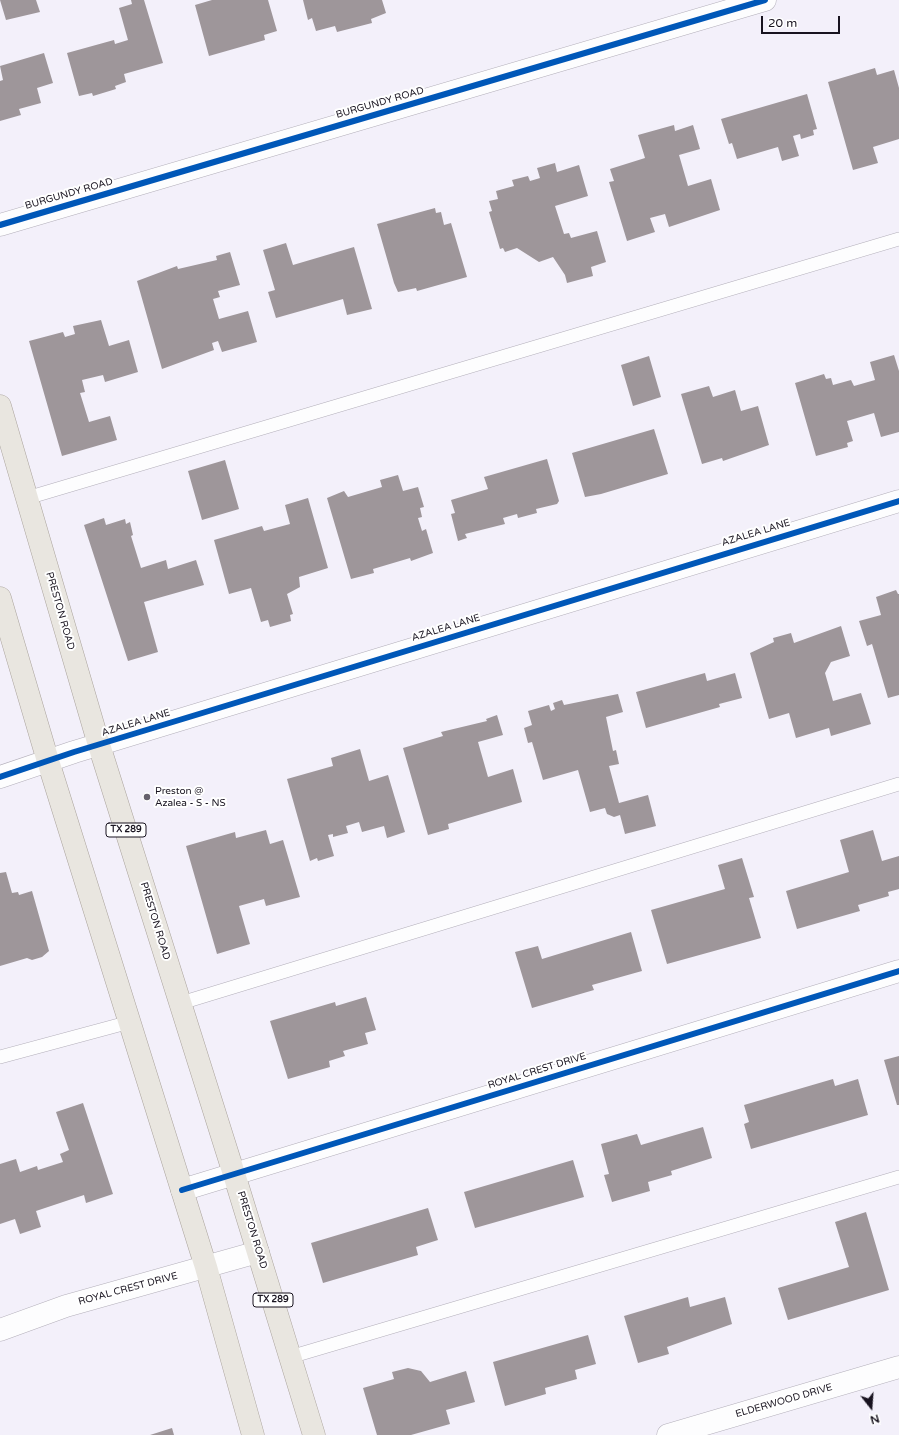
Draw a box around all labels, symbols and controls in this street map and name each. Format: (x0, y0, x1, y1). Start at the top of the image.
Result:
scale bar (763, 8, 842, 34)
text: 20 m (768, 16, 797, 30)
street label: BURGUNDY ROAD (335, 85, 425, 121)
street label: BURGUNDY ROAD (24, 176, 114, 212)
street label: AZALEA LANE (720, 517, 792, 549)
street label: PRESTON ROAD (43, 571, 77, 651)
street label: AZALEA LANE (410, 612, 482, 644)
street label: AZALEA LANE (100, 707, 172, 739)
place label: Preston @ Azalea - S - NS (155, 785, 226, 808)
marker: Preston @ Azalea - S - NS (142, 792, 152, 802)
road number: TX 289 (106, 823, 146, 837)
street label: PRESTON ROAD (137, 881, 173, 961)
street label: ROYAL CREST DRIVE (486, 1050, 588, 1092)
street label: PRESTON ROAD (234, 1190, 270, 1270)
street label: ROYAL CREST DRIVE (77, 1270, 179, 1308)
road number: TX 289 (253, 1293, 293, 1307)
street label: ELDERWOOD DRIVE (734, 1381, 834, 1421)
north arrow (851, 1387, 891, 1427)
text: N (869, 1411, 881, 1426)

